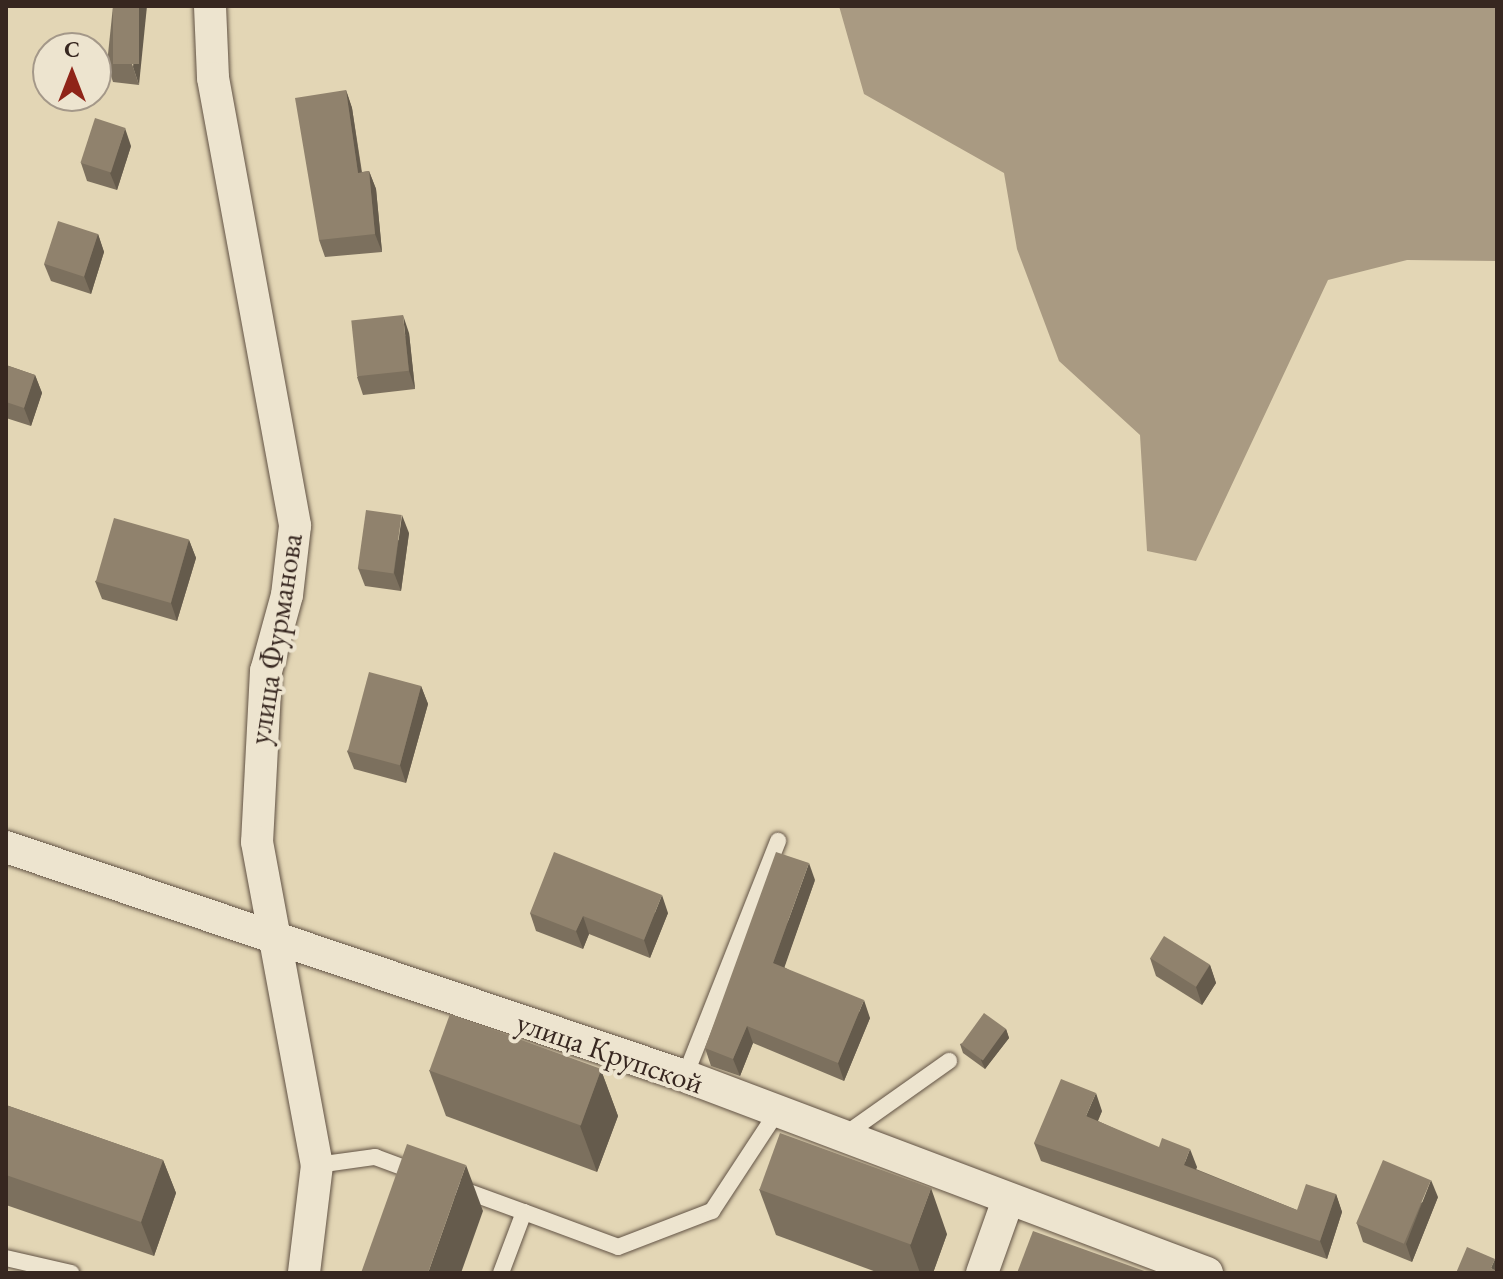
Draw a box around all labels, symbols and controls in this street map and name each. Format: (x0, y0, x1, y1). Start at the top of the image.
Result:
north arrow (32, 32, 112, 112)
text: С (64, 35, 80, 64)
street label: улица Фурманова (242, 531, 310, 747)
street label: улица Крупской (512, 1004, 708, 1102)

